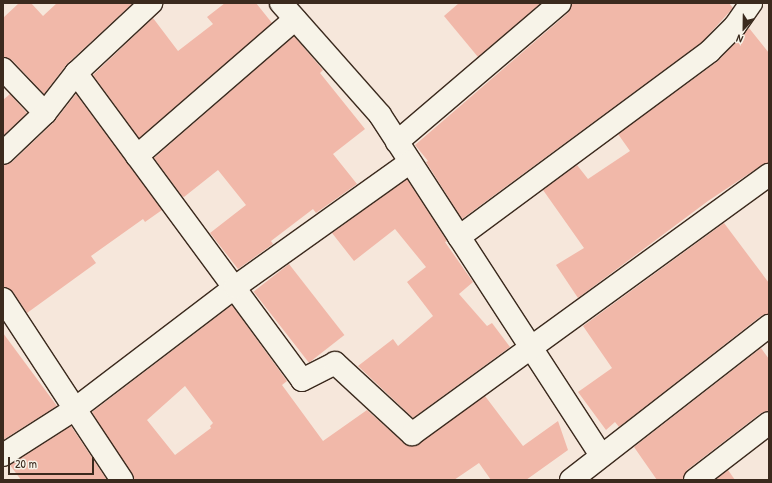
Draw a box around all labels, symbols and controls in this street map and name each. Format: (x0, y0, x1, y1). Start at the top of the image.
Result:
north arrow (724, 8, 764, 48)
text: N (734, 32, 745, 47)
scale bar (10, 449, 96, 475)
text: 20 m (15, 455, 37, 472)

